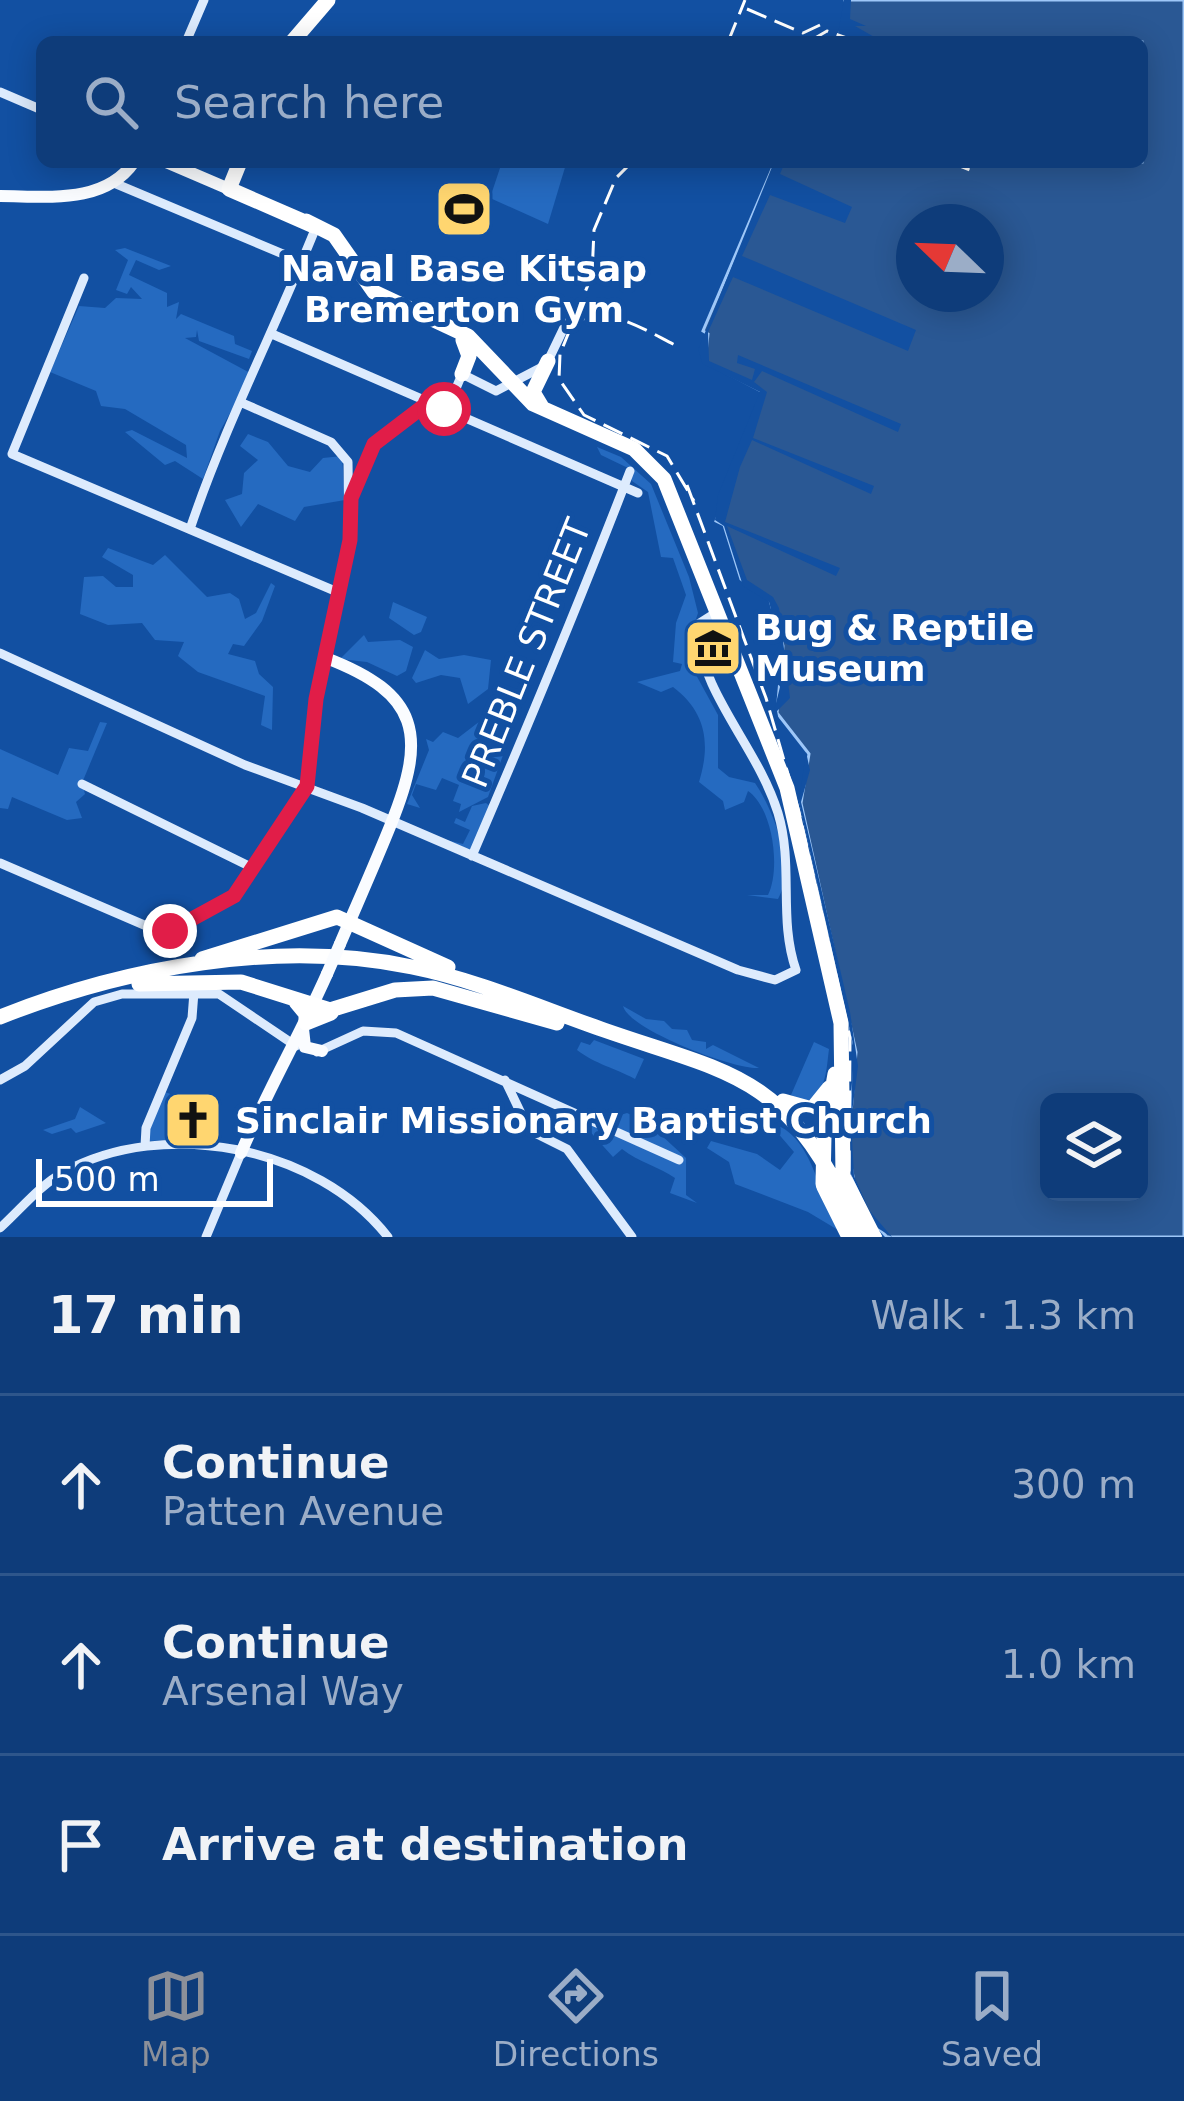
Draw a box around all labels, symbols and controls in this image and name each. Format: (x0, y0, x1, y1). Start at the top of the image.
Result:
search box (36, 36, 1148, 168)
icon: search (78, 69, 144, 135)
text: Search here (174, 76, 444, 129)
sports icon: Naval Base Kitsap Bremerton Gym (433, 178, 495, 240)
north arrow (896, 204, 1004, 312)
place label: Naval Base Kitsap Bremerton Gym (281, 248, 647, 330)
route start (417, 382, 471, 436)
street label: PREBLE STREET (454, 512, 599, 793)
place label: Bug & Reptile Museum (755, 607, 1035, 689)
museum icon: Bug & Reptile Museum (682, 617, 744, 679)
route end (143, 904, 197, 958)
church icon: Sinclair Missionary Baptist Church (162, 1089, 224, 1151)
map controls (1040, 1093, 1148, 1201)
button: layers (1040, 1093, 1148, 1201)
place label: Sinclair Missionary Baptist Church (235, 1100, 932, 1141)
scale bar (36, 1153, 273, 1206)
text: 500 m (54, 1160, 160, 1199)
text: 17 min (48, 1286, 244, 1345)
text: Walk · 1.3 km (870, 1293, 1136, 1338)
text: Continue (162, 1436, 390, 1489)
icon: ahead (48, 1452, 114, 1518)
text: 300 m (1011, 1462, 1136, 1507)
text: Patten Avenue (162, 1489, 444, 1534)
text: Continue (162, 1616, 390, 1669)
icon: ahead (48, 1632, 114, 1698)
text: 1.0 km (1001, 1642, 1136, 1687)
text: Arsenal Way (162, 1669, 404, 1714)
icon: arrive (48, 1812, 114, 1878)
text: Arrive at destination (162, 1818, 688, 1871)
tab: Map (141, 1963, 211, 2074)
tab: Directions (493, 1963, 659, 2074)
tab: Saved (941, 1963, 1043, 2074)

